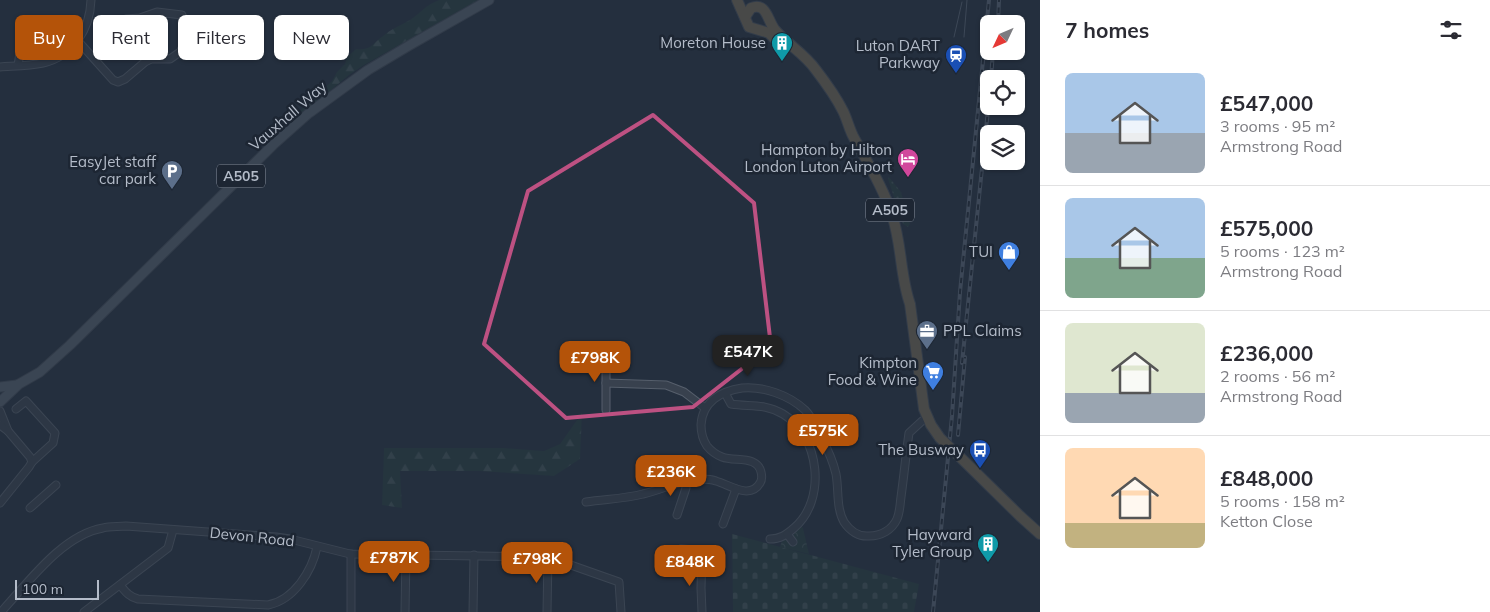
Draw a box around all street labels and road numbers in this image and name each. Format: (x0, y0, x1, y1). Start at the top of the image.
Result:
street label: Vauxhall Way (245, 77, 330, 155)
road number: A505 (217, 165, 265, 188)
road number: A505 (866, 198, 914, 222)
street label: Devon Road (209, 523, 295, 550)

